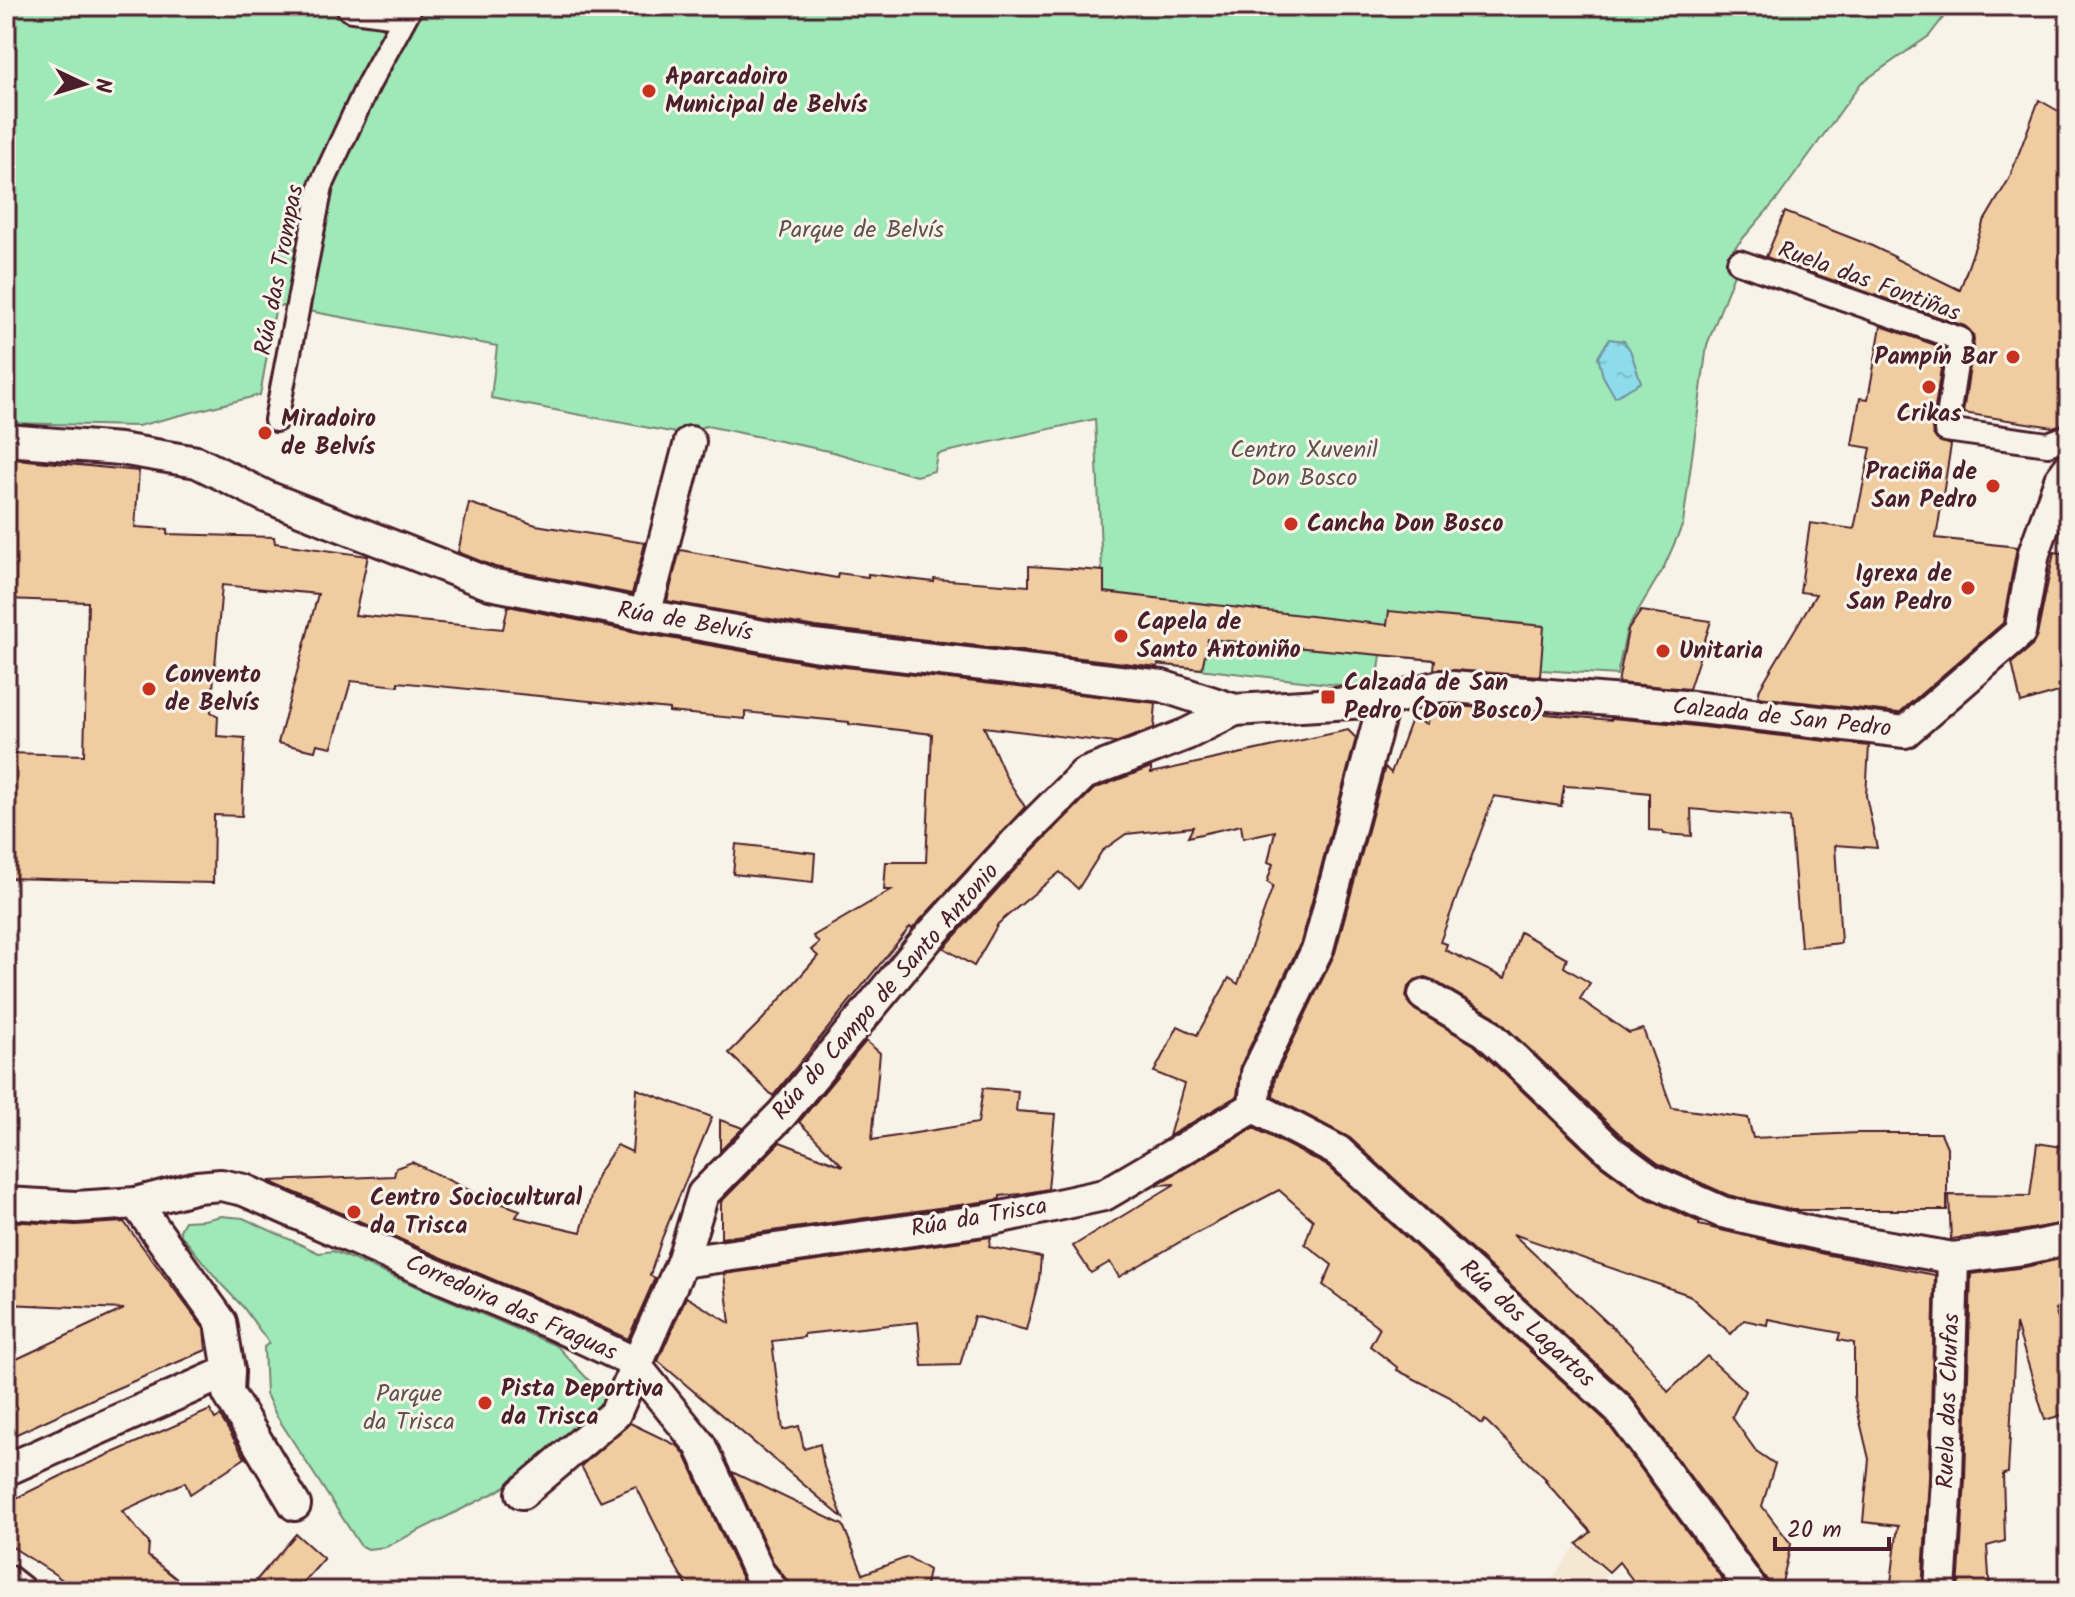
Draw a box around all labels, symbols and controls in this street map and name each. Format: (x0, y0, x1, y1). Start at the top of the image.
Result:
north arrow (44, 44, 124, 124)
place label: Aparcadoiro Municipal de Belvís (665, 58, 868, 125)
text: N (84, 77, 119, 93)
marker: Aparcadoiro Municipal de Belvís (640, 82, 658, 100)
street label: Rúa das Trompas (244, 181, 316, 359)
park label: Parque de Belvís (778, 211, 944, 250)
street label: Ruela das Fontiñas (1772, 231, 1966, 333)
place label: Pampín Bar (1874, 338, 1998, 377)
marker: Pampín Bar (2004, 348, 2022, 366)
marker: Crikas (1920, 378, 1938, 396)
place label: Crikas (1896, 395, 1962, 434)
place label: Miradoiro de Belvís (281, 400, 376, 467)
marker: Miradoiro de Belvís (256, 424, 274, 442)
park label: Centro Xuvenil Don Bosco (1230, 431, 1378, 498)
place label: Praciña de San Pedro (1866, 453, 1977, 520)
marker: Praciña de San Pedro (1984, 477, 2002, 495)
place label: Cancha Don Bosco (1307, 505, 1503, 544)
marker: Cancha Don Bosco (1282, 515, 1300, 533)
place label: Igrexa de San Pedro (1847, 555, 1952, 622)
marker: Igrexa de San Pedro (1959, 579, 1977, 597)
street label: Rúa de Belvís (614, 591, 756, 653)
place label: Capela de Santo Antoniño (1137, 603, 1301, 670)
marker: Capela de Santo Antoniño (1112, 627, 1130, 645)
place label: Unitaria (1679, 632, 1763, 671)
marker: Unitaria (1654, 642, 1672, 660)
place label: Convento de Belvís (165, 656, 261, 723)
place label: Calzada de San Pedro (Don Bosco) (1344, 664, 1544, 731)
marker: Convento de Belvís (140, 680, 158, 698)
street label: Calzada de San Pedro (1671, 687, 1893, 749)
marker: Calzada de San Pedro (Don Bosco) (1319, 688, 1337, 706)
street label: Rúa do Campo de Santo Antonio (763, 854, 1010, 1130)
place label: Centro Sociocultural da Trisca (370, 1179, 583, 1246)
street label: Rúa da Trisca (908, 1187, 1050, 1249)
marker: Centro Sociocultural da Trisca (345, 1203, 363, 1221)
street label: Corredoira das Fraguas (399, 1244, 623, 1372)
street label: Rúa dos Lagartos (1450, 1250, 1604, 1398)
street label: Ruela das Chufas (1926, 1313, 1972, 1489)
place label: Pista Deportiva da Trisca (501, 1370, 664, 1437)
park label: Parque da Trisca (363, 1375, 455, 1442)
marker: Pista Deportiva da Trisca (476, 1394, 494, 1412)
scale bar (1775, 1501, 1889, 1551)
text: 20 m (1787, 1511, 1842, 1550)

